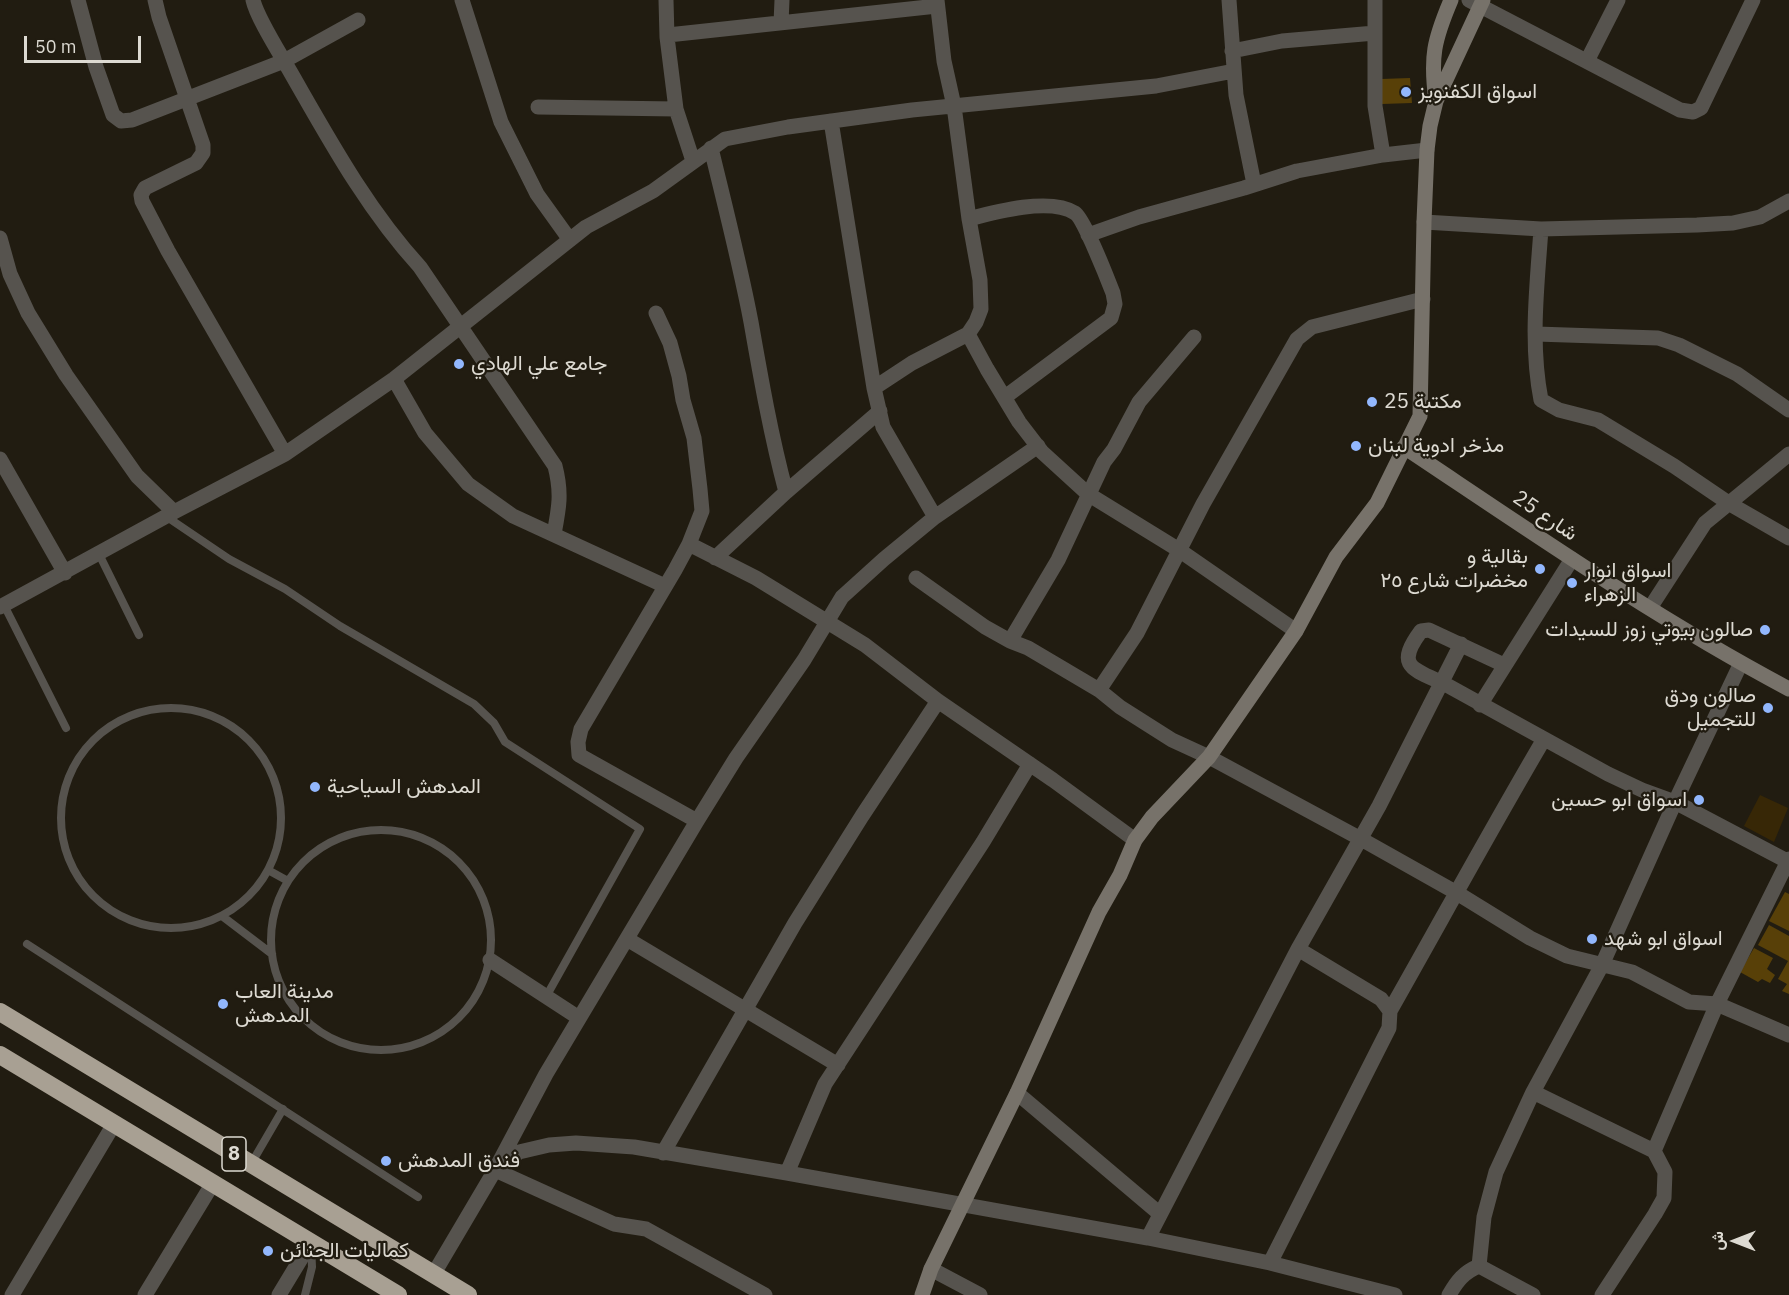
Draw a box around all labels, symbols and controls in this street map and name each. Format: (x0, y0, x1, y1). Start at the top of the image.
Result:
scale bar (27, 24, 144, 62)
text: 50 m (35, 35, 77, 58)
place label: اسواق الكفنويز (1418, 79, 1537, 105)
marker: اسواق الكفنويز (1399, 85, 1413, 99)
place label: جامع علي الهادي (471, 351, 607, 377)
marker: جامع علي الهادي (452, 357, 466, 371)
place label: مكتبة 25 (1384, 389, 1462, 415)
marker: مكتبة 25 (1365, 395, 1379, 409)
place label: مذخر ادوية لبنان (1368, 433, 1504, 459)
marker: مذخر ادوية لبنان (1349, 439, 1363, 453)
street label: شارع 25 (1508, 485, 1582, 547)
place label: بقالية و مخضرات شارع ٢٥ (1380, 544, 1528, 594)
place label: اسواق انوار الزهراء (1584, 558, 1671, 608)
marker: بقالية و مخضرات شارع ٢٥ (1533, 562, 1547, 576)
marker: اسواق انوار الزهراء (1565, 576, 1579, 590)
place label: صالون بيوتي زوز للسيدات (1545, 617, 1753, 643)
marker: صالون بيوتي زوز للسيدات (1758, 623, 1772, 637)
place label: صالون ودق للتجميل (1664, 683, 1756, 733)
marker: صالون ودق للتجميل (1761, 701, 1775, 715)
place label: المدهش السياحية (327, 774, 481, 800)
marker: المدهش السياحية (308, 780, 322, 794)
place label: اسواق ابو حسين (1551, 787, 1687, 813)
marker: اسواق ابو حسين (1692, 793, 1706, 807)
place label: اسواق ابو شهد (1604, 926, 1723, 952)
marker: اسواق ابو شهد (1585, 932, 1599, 946)
place label: مدينة العاب المدهش (235, 979, 334, 1029)
marker: مدينة العاب المدهش (216, 997, 230, 1011)
road number: 8 (222, 1137, 246, 1171)
place label: فندق المدهش (398, 1148, 520, 1174)
marker: فندق المدهش (379, 1154, 393, 1168)
north arrow (1705, 1211, 1765, 1271)
text: ش (1707, 1231, 1727, 1251)
place label: كماليات الجنائن (280, 1238, 409, 1264)
marker: كماليات الجنائن (261, 1244, 275, 1258)

